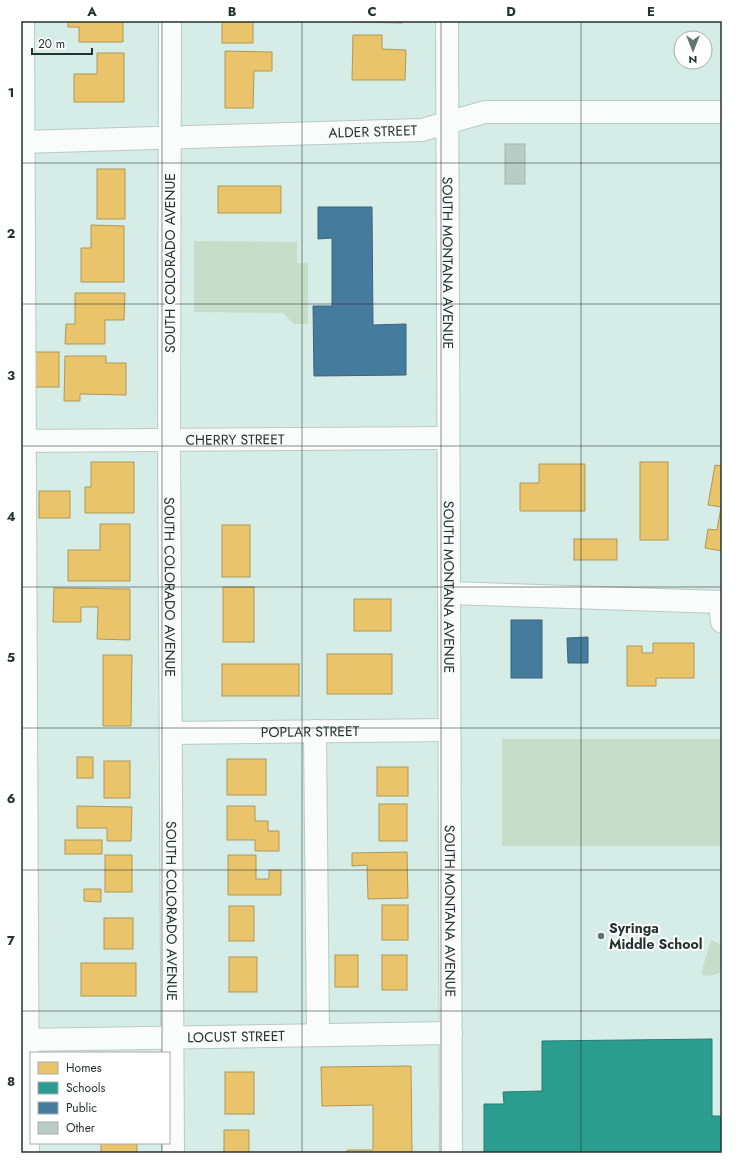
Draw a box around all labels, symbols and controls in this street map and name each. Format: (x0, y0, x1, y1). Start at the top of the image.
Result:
text: A (86, 2, 97, 21)
text: B (228, 2, 237, 21)
text: C (367, 2, 377, 21)
text: D (506, 2, 516, 21)
text: E (647, 2, 655, 21)
scale bar (32, 30, 92, 56)
north arrow (673, 30, 713, 70)
text: 20 m (38, 35, 65, 53)
text: N (689, 52, 697, 68)
text: 1 (8, 83, 14, 102)
street label: ALDER STREET (328, 120, 418, 143)
street label: SOUTH COLORADO AVENUE (160, 173, 180, 353)
street label: SOUTH MONTANA AVENUE (438, 177, 458, 349)
text: 2 (7, 224, 15, 243)
text: 3 (7, 366, 15, 385)
street label: CHERRY STREET (185, 429, 285, 450)
street label: SOUTH COLORADO AVENUE (159, 497, 180, 677)
street label: SOUTH MONTANA AVENUE (439, 501, 459, 673)
text: 4 (6, 507, 16, 526)
text: 5 (7, 648, 15, 667)
street label: POPLAR STREET (261, 721, 360, 742)
text: 6 (7, 789, 16, 808)
street label: SOUTH COLORADO AVENUE (161, 821, 182, 1001)
street label: SOUTH MONTANA AVENUE (440, 825, 460, 997)
place label: Syringa Middle School (609, 918, 703, 954)
text: 7 (7, 931, 15, 950)
marker: Syringa Middle School (596, 931, 606, 941)
street label: LOCUST STREET (187, 1026, 285, 1047)
legend (30, 1052, 170, 1144)
text: Homes (66, 1059, 102, 1077)
text: 8 (7, 1072, 15, 1091)
text: Schools (66, 1079, 105, 1097)
text: Public (66, 1099, 97, 1117)
text: Other (66, 1119, 96, 1137)

